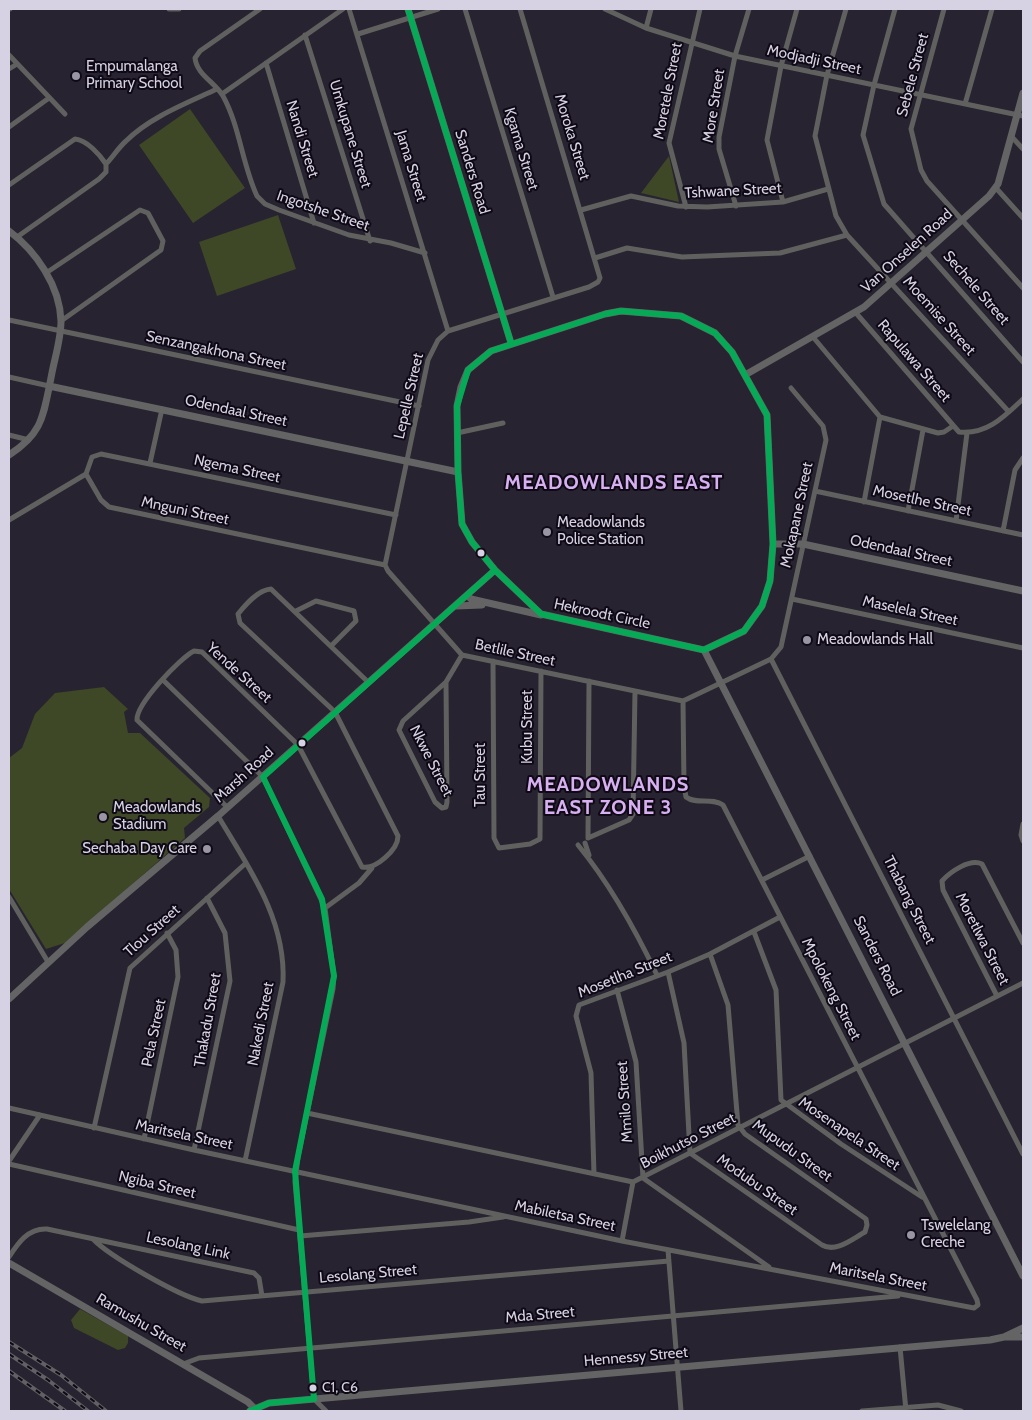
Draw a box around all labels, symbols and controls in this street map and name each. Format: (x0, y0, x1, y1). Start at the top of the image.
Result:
street label: Sebele Street (893, 31, 933, 119)
street label: Moretele Street (650, 41, 686, 141)
street label: Modjadji Street (765, 41, 863, 79)
place label: Empumalanga Primary School (86, 58, 182, 93)
street label: More Street (699, 68, 729, 144)
marker: Empumalanga Primary School (70, 70, 82, 82)
street label: Umkupane Street (325, 78, 375, 190)
street label: Moroka Street (550, 92, 594, 182)
street label: Nandi Street (282, 98, 322, 180)
street label: Kgama Street (500, 106, 542, 192)
street label: Jama Street (392, 128, 430, 204)
street label: Sanders Road (451, 128, 493, 216)
street label: Tshwane Street (684, 179, 782, 203)
street label: Ingotshe Street (274, 187, 372, 235)
street label: Van Onselen Road (858, 205, 956, 297)
street label: Sechele Street (939, 247, 1013, 329)
street label: Moemise Street (899, 273, 979, 359)
street label: Rapulawa Street (873, 316, 955, 406)
street label: Senzangakhona Street (144, 327, 288, 375)
street label: Lepelle Street (390, 351, 428, 441)
street label: Odendaal Street (183, 391, 289, 431)
street label: Ngema Street (192, 451, 282, 487)
street label: Mokapane Street (777, 460, 817, 570)
district label: MEADOWLANDS EAST (503, 471, 725, 495)
street label: Mosetlhe Street (871, 482, 973, 520)
street label: Mnguni Street (139, 493, 231, 529)
place label: Meadowlands Police Station (557, 514, 645, 549)
marker: Meadowlands Police Station (541, 526, 553, 538)
street label: Odendaal Street (848, 531, 954, 571)
unlabelled marker (476, 548, 486, 558)
street label: Maselela Street (861, 592, 959, 630)
street label: Hekroodt Circle (552, 595, 652, 633)
place label: Meadowlands Hall (817, 631, 933, 649)
marker: Meadowlands Hall (801, 634, 813, 646)
street label: Betlile Street (473, 636, 557, 670)
street label: Yende Street (203, 639, 275, 707)
street label: Kubu Street (519, 690, 537, 764)
street label: Nkwe Street (405, 722, 457, 800)
unlabelled marker (297, 738, 307, 748)
street label: Marsh Road (210, 743, 278, 807)
street label: Tau Street (472, 743, 490, 807)
district label: MEADOWLANDS EAST ZONE 3 (525, 773, 691, 820)
place label: Meadowlands Stadium (113, 799, 201, 834)
marker: Meadowlands Stadium (97, 811, 109, 823)
place label: Sechaba Day Care (82, 840, 197, 858)
marker: Sechaba Day Care (201, 843, 213, 855)
street label: Thabang Street (879, 853, 939, 947)
street label: Moretlwa Street (951, 890, 1013, 988)
street label: Tlou Street (120, 901, 184, 961)
street label: Sanders Road (849, 913, 905, 999)
street label: Mpolokeng Street (798, 935, 864, 1043)
street label: Mosetlha Street (575, 948, 675, 1002)
street label: Thakadu Street (191, 972, 225, 1068)
street label: Nakedi Street (244, 981, 278, 1067)
street label: Pela Street (138, 998, 170, 1068)
street label: Mmilo Street (613, 1060, 637, 1144)
street label: Mosenapela Street (795, 1093, 903, 1175)
street label: Boikhutso Street (637, 1109, 739, 1173)
street label: Maritsela Street (134, 1116, 234, 1154)
street label: Mupudu Street (749, 1116, 835, 1186)
street label: Modubu Street (713, 1151, 801, 1219)
street label: Ngiba Street (117, 1167, 197, 1203)
street label: Mabiletsa Street (513, 1197, 617, 1235)
place label: Tswelelang Creche (921, 1217, 991, 1252)
street label: Lesolang Link (144, 1228, 232, 1264)
marker: Tswelelang Creche (905, 1229, 917, 1241)
street label: Maritsela Street (828, 1259, 928, 1295)
street label: Lesolang Street (318, 1261, 418, 1287)
street label: Ramushu Street (93, 1290, 189, 1356)
street label: Mda Street (505, 1303, 575, 1327)
street label: Hennessy Street (583, 1343, 689, 1371)
place label: C1, C6 (322, 1380, 358, 1396)
marker: C1, C6 (308, 1383, 318, 1393)

